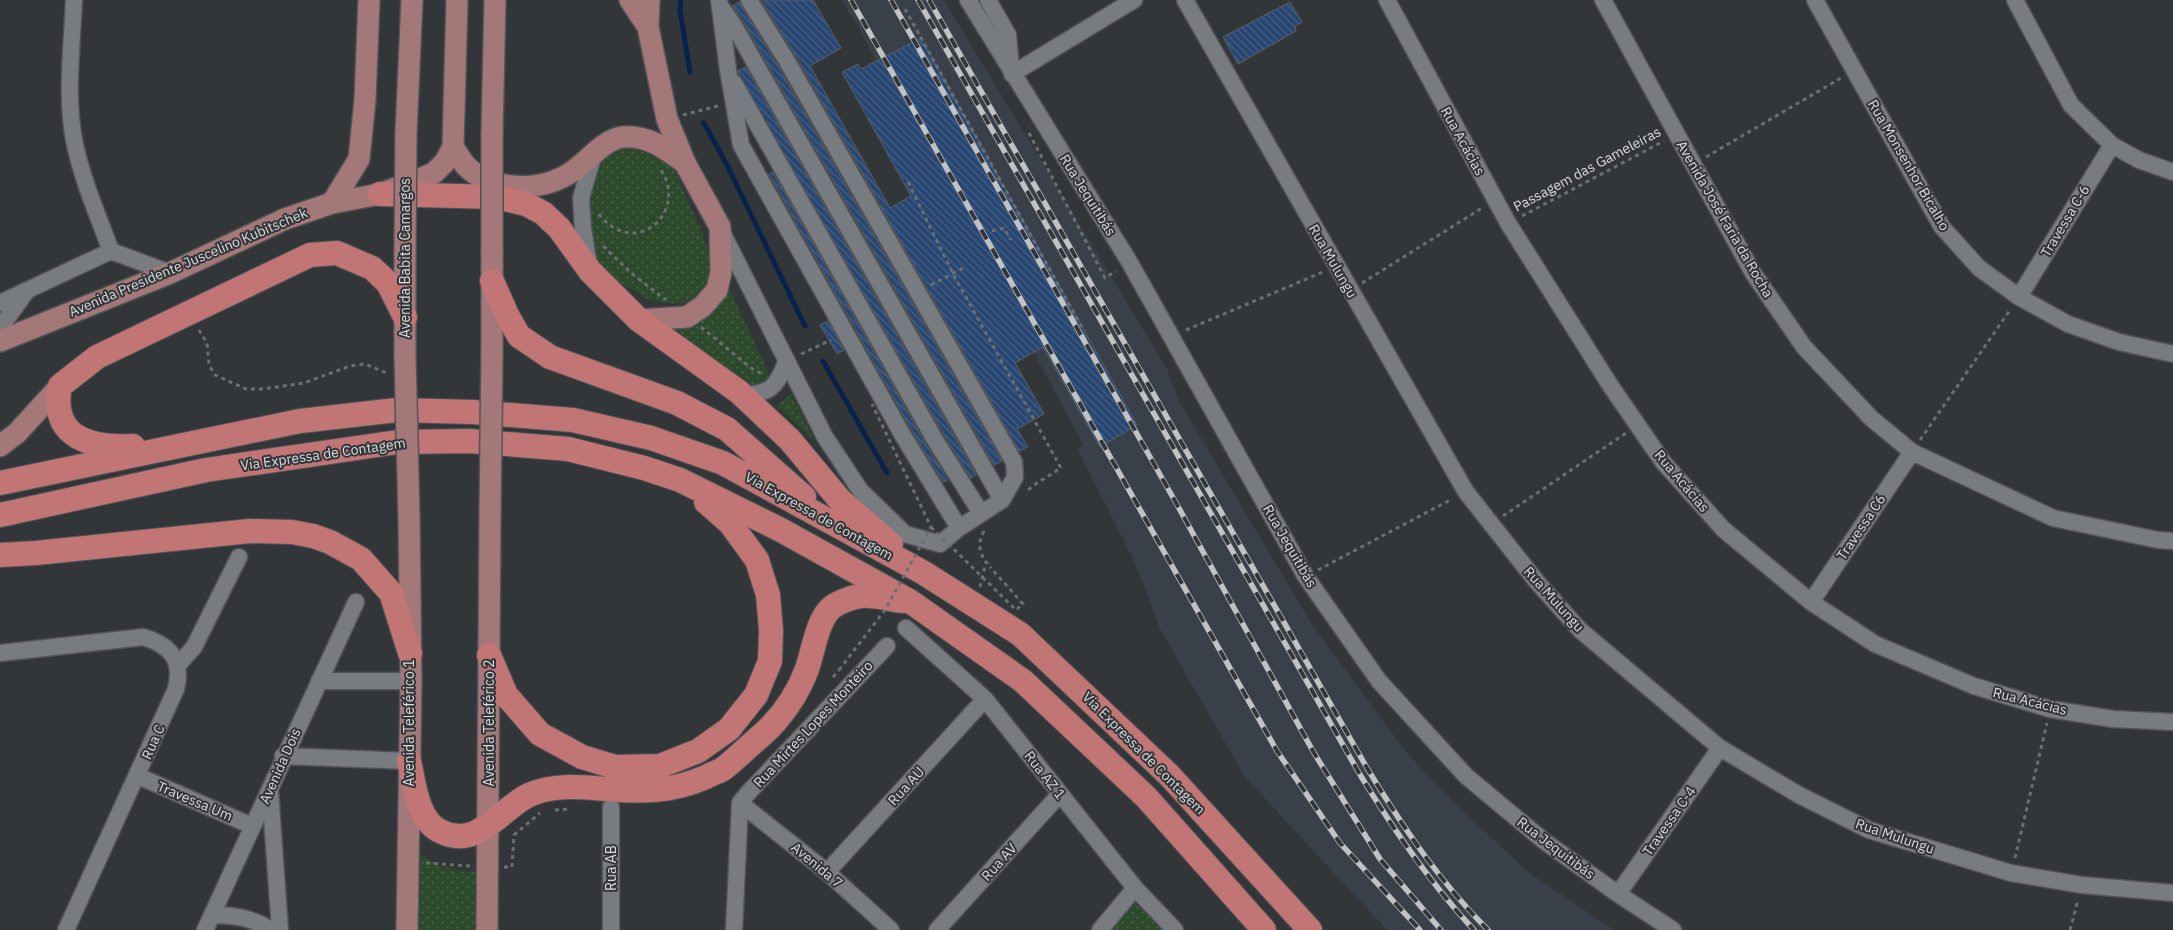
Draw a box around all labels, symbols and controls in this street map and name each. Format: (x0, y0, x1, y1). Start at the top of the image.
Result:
street label: Rua Monsenhor Bicalho (1864, 96, 1954, 234)
street label: Rua Acácias (1437, 103, 1489, 179)
street label: Passagem das Gameleiras (1510, 122, 1664, 216)
street label: Avenida José Faria da Rocha (1673, 137, 1778, 301)
street label: Rua Jequitibás (1056, 151, 1120, 239)
street label: Avenida Babita Camargos (396, 178, 414, 338)
street label: Travessa C-6 (2036, 182, 2094, 260)
street label: Avenida Presidente Juscelino Kubitschek (66, 203, 311, 321)
street label: Rua Mulungu (1305, 221, 1361, 301)
street label: Via Expressa de Contagem (239, 434, 407, 474)
street label: Rua Acácias (1651, 446, 1713, 516)
street label: Via Expressa de Contagem (742, 468, 896, 564)
street label: Travessa C6 (1832, 491, 1890, 563)
street label: Rua Jequitibás (1259, 501, 1321, 591)
street label: Rua Mulungu (1520, 563, 1588, 635)
street label: Rua Mirtes Lopes Monteiro (749, 657, 877, 791)
street label: Avenida Teleférico 1 (400, 659, 418, 787)
street label: Avenida Teleférico 2 (480, 659, 498, 787)
street label: Rua Acácias (1991, 683, 2069, 719)
street label: Via Expressa de Contagem (1079, 688, 1209, 818)
street label: Rua C (137, 721, 169, 762)
street label: Avenida Dois (255, 725, 305, 807)
street label: Rua AZ 1 (1021, 747, 1069, 803)
street label: Rua AU (884, 763, 928, 809)
street label: Travessa Um (155, 777, 235, 825)
street label: Travessa C-4 (1638, 783, 1700, 859)
street label: Rua Jequitibás (1513, 813, 1599, 883)
street label: Rua Mulungu (1853, 814, 1937, 858)
street label: Avenida 7 (787, 838, 847, 892)
street label: Rua AV (977, 839, 1021, 885)
street label: Rua AB (602, 845, 620, 891)

